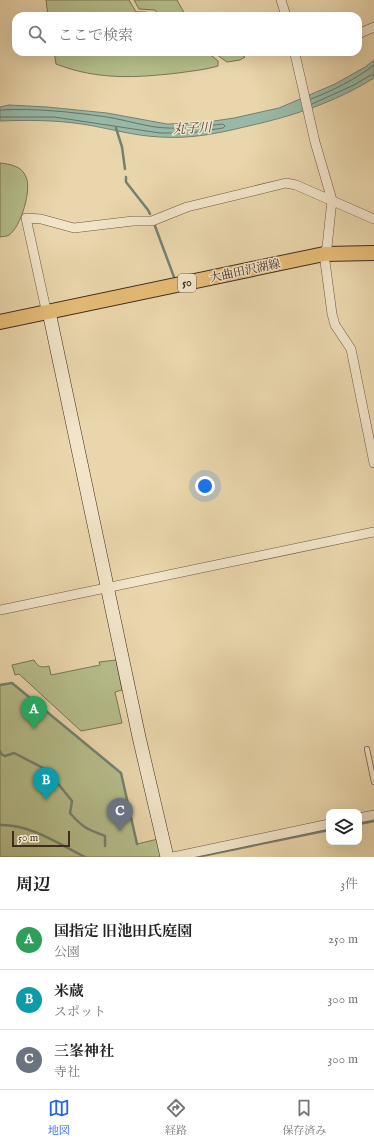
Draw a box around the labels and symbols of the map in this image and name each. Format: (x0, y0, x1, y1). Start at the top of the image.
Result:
water label: 丸子川 (172, 119, 214, 139)
street label: 大曲田沢湖線 (208, 256, 282, 286)
road number: 50 (178, 274, 196, 292)
your location (195, 476, 215, 496)
pin: A (21, 696, 47, 729)
pin: B (33, 767, 59, 800)
pin: C (107, 798, 133, 831)
scale bar (12, 829, 70, 848)

